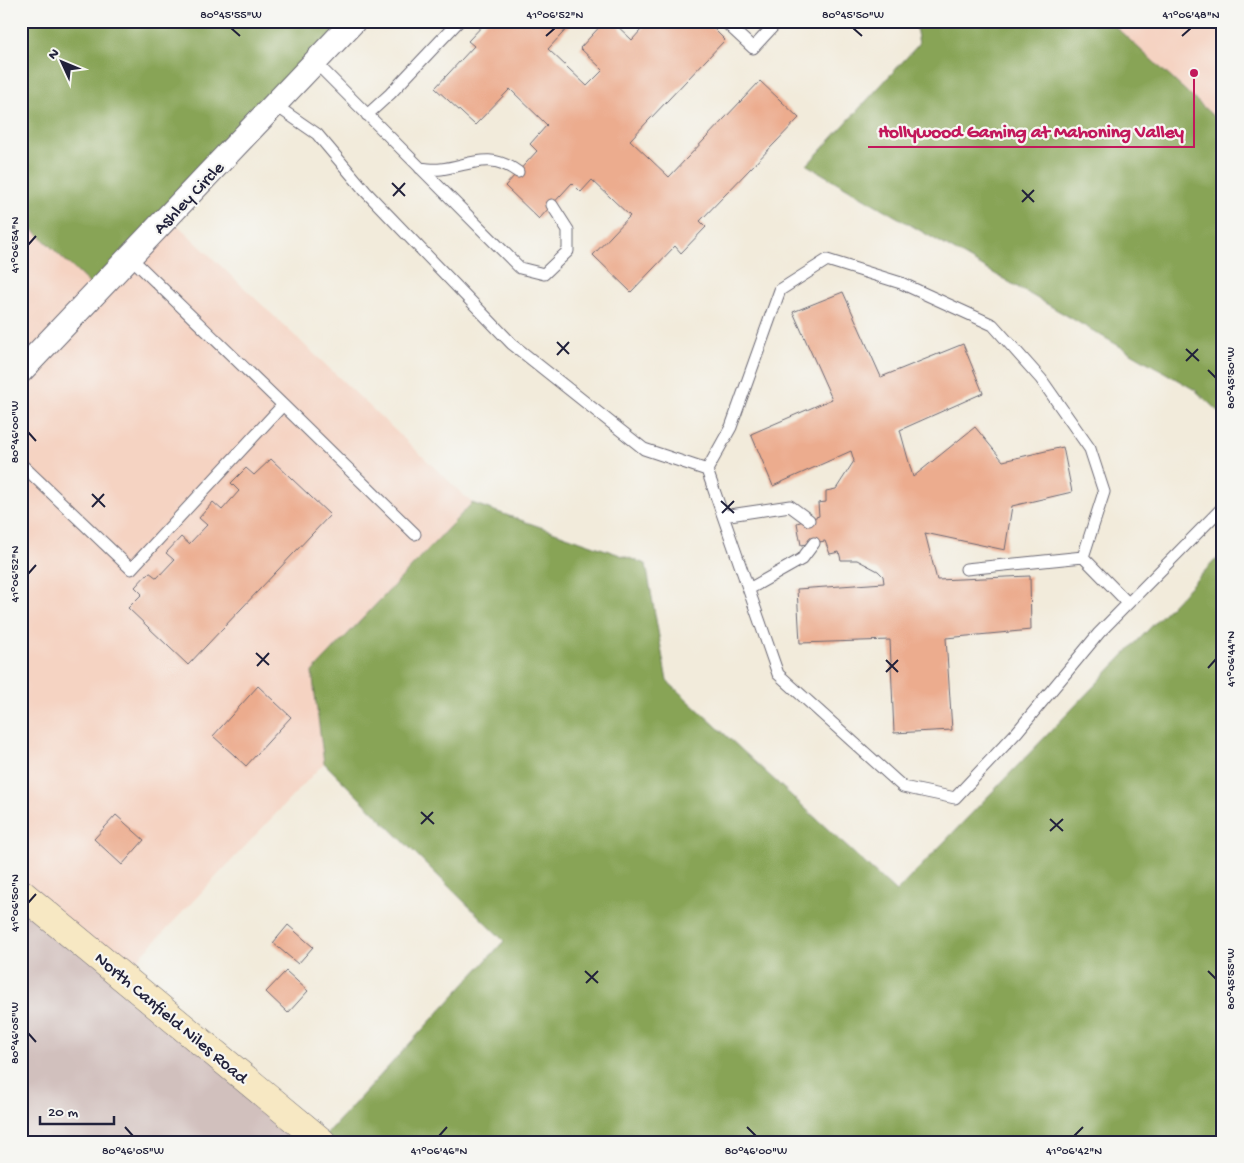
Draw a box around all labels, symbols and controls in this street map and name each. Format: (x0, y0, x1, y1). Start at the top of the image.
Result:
text: 80°45'55"W (200, 9, 262, 23)
text: 41°06'52"N (527, 9, 584, 23)
text: 80°45'50"W (822, 9, 884, 23)
text: 41°06'48"N (1163, 9, 1220, 23)
north arrow (38, 38, 88, 88)
text: N (45, 46, 64, 64)
callout: Hollywood Gaming at Mahoning Valley (868, 113, 1194, 147)
text: Hollywood Gaming at Mahoning Valley (878, 122, 1184, 145)
street label: Ashley Circle (150, 158, 230, 239)
text: 41°06'54"N (9, 216, 23, 273)
text: 80°45'50"W (1225, 347, 1239, 409)
text: 80°46'00"W (9, 401, 23, 463)
text: 41°06'52"N (9, 545, 23, 602)
text: 41°06'44"N (1225, 631, 1239, 687)
text: 41°06'50"N (9, 874, 23, 932)
text: 80°45'55"W (1225, 948, 1239, 1010)
street label: North Canfield Niles Road (89, 949, 252, 1090)
text: 80°46'05"W (9, 1002, 23, 1064)
scale bar (40, 1093, 114, 1125)
text: 20 m (48, 1104, 78, 1122)
text: 80°46'05"W (102, 1145, 164, 1159)
text: 41°06'46"N (411, 1145, 467, 1159)
text: 80°46'00"W (725, 1145, 787, 1159)
text: 41°06'42"N (1046, 1145, 1102, 1159)

